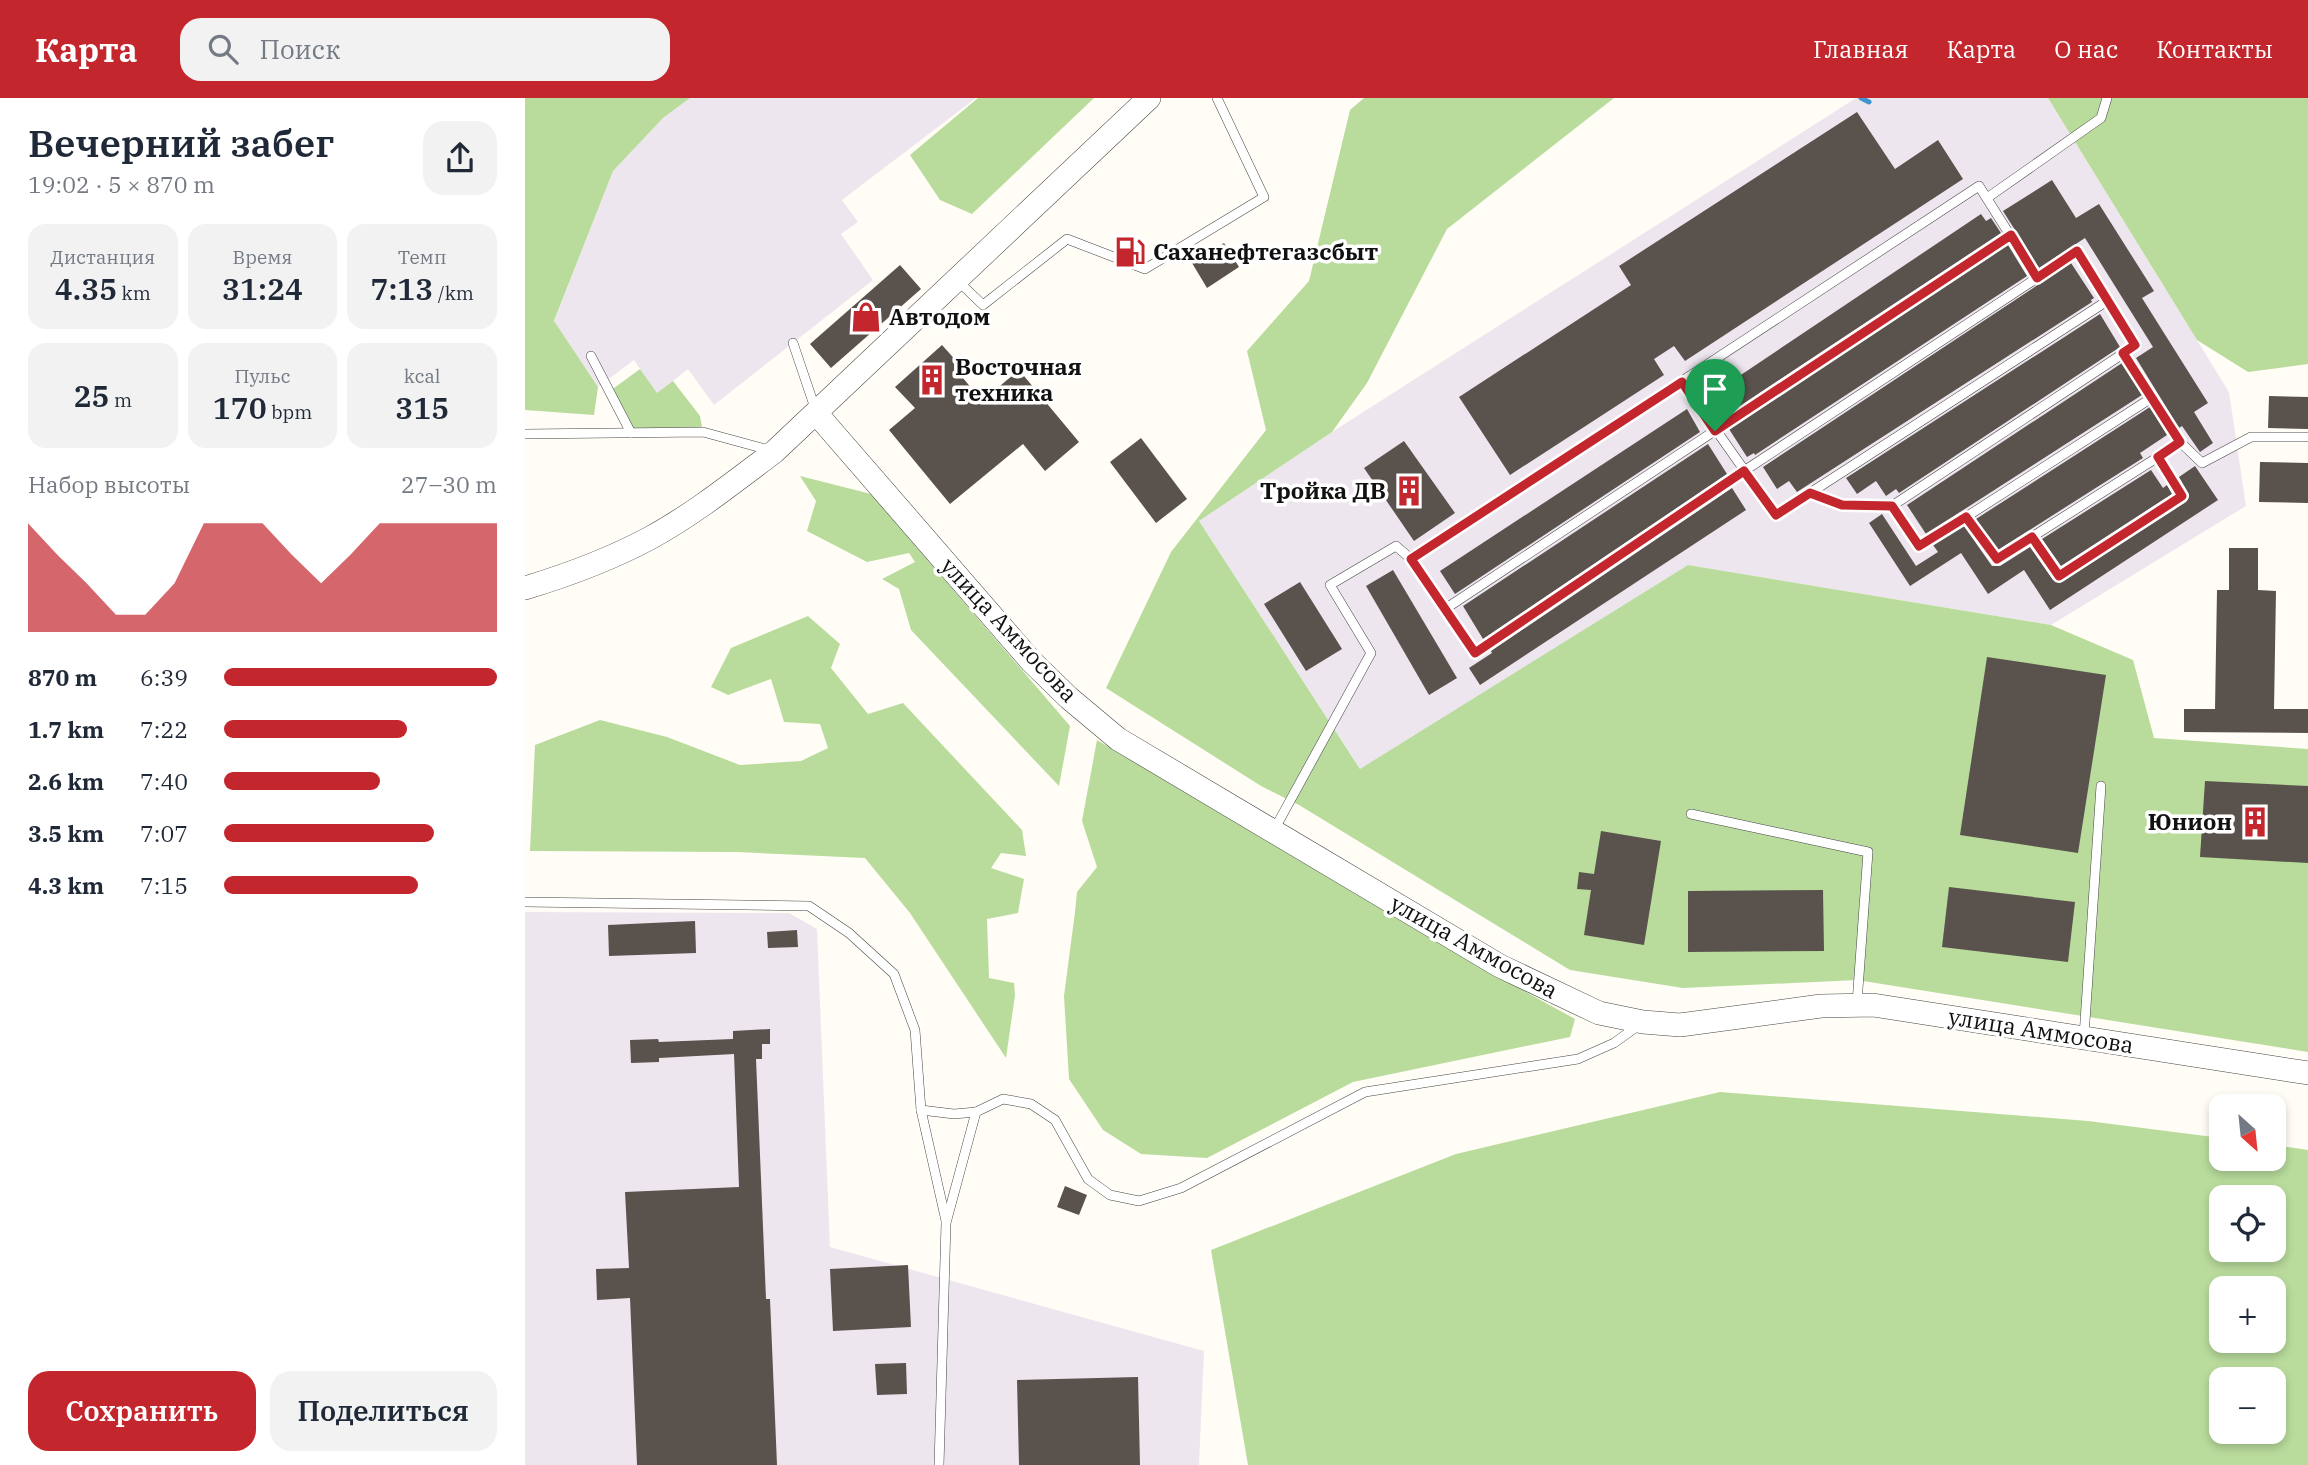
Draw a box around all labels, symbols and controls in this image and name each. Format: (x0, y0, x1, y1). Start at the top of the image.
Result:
search box (180, 18, 670, 81)
text: Карта (35, 28, 138, 71)
icon: search (204, 30, 242, 68)
text: Поиск (260, 32, 340, 66)
text: Главная (1813, 33, 1909, 65)
text: Карта (1947, 33, 2016, 65)
text: О нас (2054, 33, 2118, 65)
text: Контакты (2156, 33, 2273, 65)
text: Вечерний забег (28, 118, 334, 167)
button: share (423, 121, 497, 195)
text: 19:02 · 5 × 870 m (28, 169, 215, 199)
fuel station icon: Саханефтегазсбыт (1113, 235, 1147, 269)
place label: Саханефтегазсбыт (1153, 236, 1379, 266)
text: Дистанция (51, 245, 155, 269)
text: Время (232, 245, 293, 269)
text: Темп (398, 245, 446, 269)
text: 4.35 (55, 269, 117, 308)
text: 31:24 (222, 269, 303, 308)
text: 7:13 (370, 269, 433, 308)
text: km (117, 281, 151, 305)
text: /km (433, 281, 474, 305)
shop icon: Автодом (849, 300, 883, 334)
place label: Автодом (889, 301, 990, 331)
place label: Восточная техника (955, 351, 1082, 407)
pin (1685, 359, 1745, 431)
building icon: Восточная техника (915, 363, 949, 397)
text: Пульс (234, 364, 291, 388)
text: kcal (404, 364, 440, 388)
icon: arrive (1696, 370, 1734, 408)
text: 25 (74, 376, 110, 415)
text: m (110, 388, 132, 412)
text: 170 (213, 388, 267, 427)
text: 315 (395, 388, 449, 427)
text: bpm (267, 400, 312, 424)
text: Набор высоты (28, 469, 190, 499)
text: 27–30 m (401, 469, 497, 499)
building icon: Тройка ДВ (1392, 474, 1426, 508)
place label: Тройка ДВ (1260, 475, 1386, 505)
street label: улица Аммосова (935, 551, 1085, 708)
text: 870 m (28, 662, 97, 692)
text: 6:39 (140, 662, 188, 692)
text: 1.7 km (28, 714, 104, 744)
text: 7:22 (140, 714, 188, 744)
text: 2.6 km (28, 766, 104, 796)
text: 7:40 (140, 766, 188, 796)
building icon: Юнион (2238, 805, 2272, 839)
place label: Юнион (2148, 806, 2232, 836)
text: 3.5 km (28, 818, 104, 848)
text: 7:07 (140, 818, 188, 848)
text: 4.3 km (28, 870, 104, 900)
text: 7:15 (140, 870, 188, 900)
street label: улица Аммосова (1385, 888, 1564, 1005)
street label: улица Аммосова (1946, 1001, 2136, 1059)
north arrow (2209, 1094, 2285, 1171)
map controls (2209, 1094, 2286, 1444)
button: locate (2209, 1185, 2286, 1262)
button: + (2209, 1276, 2286, 1353)
button: − (2209, 1367, 2286, 1444)
button: Сохранить (28, 1371, 256, 1451)
button: Поделиться (270, 1371, 497, 1451)

